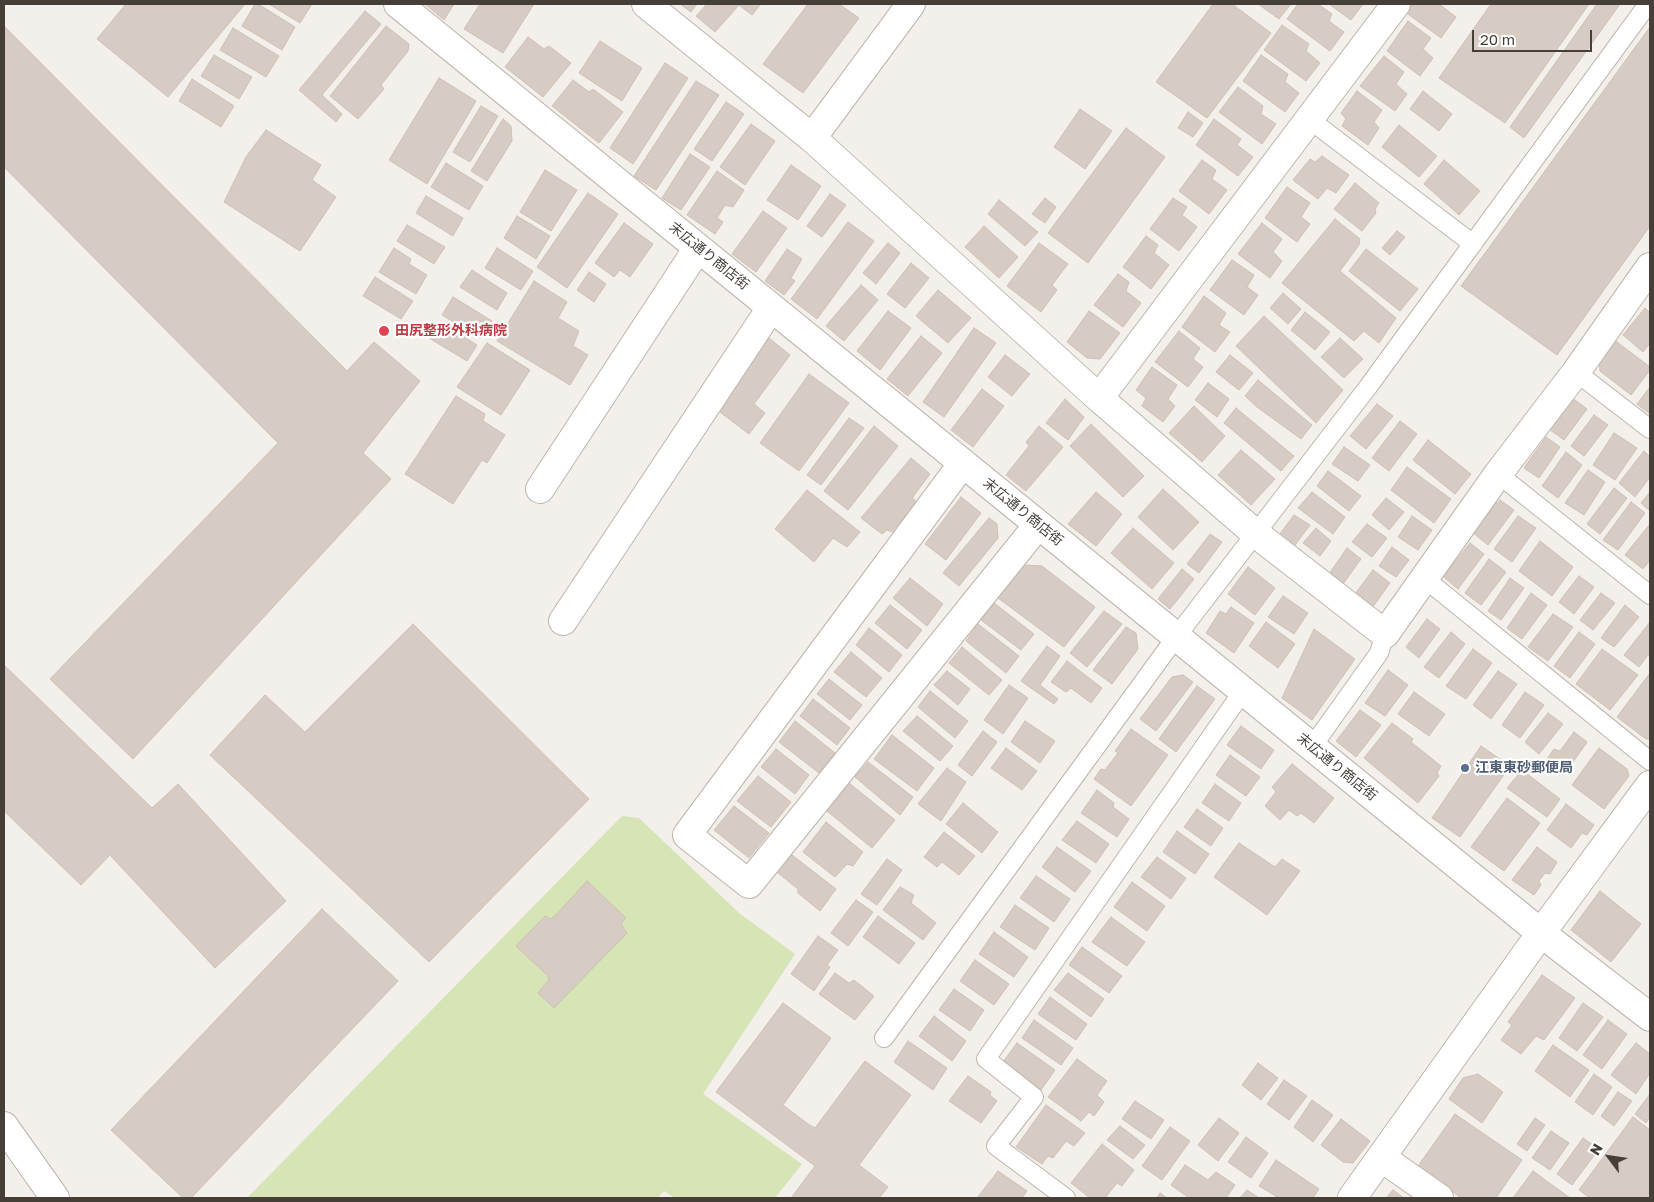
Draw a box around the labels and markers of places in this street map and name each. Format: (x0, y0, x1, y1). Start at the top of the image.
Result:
place label: 田尻整形外科病院 (395, 323, 507, 339)
marker: 田尻整形外科病院 (377, 324, 391, 338)
place label: 江東東砂郵便局 (1475, 760, 1573, 776)
marker: 江東東砂郵便局 (1459, 762, 1471, 774)

